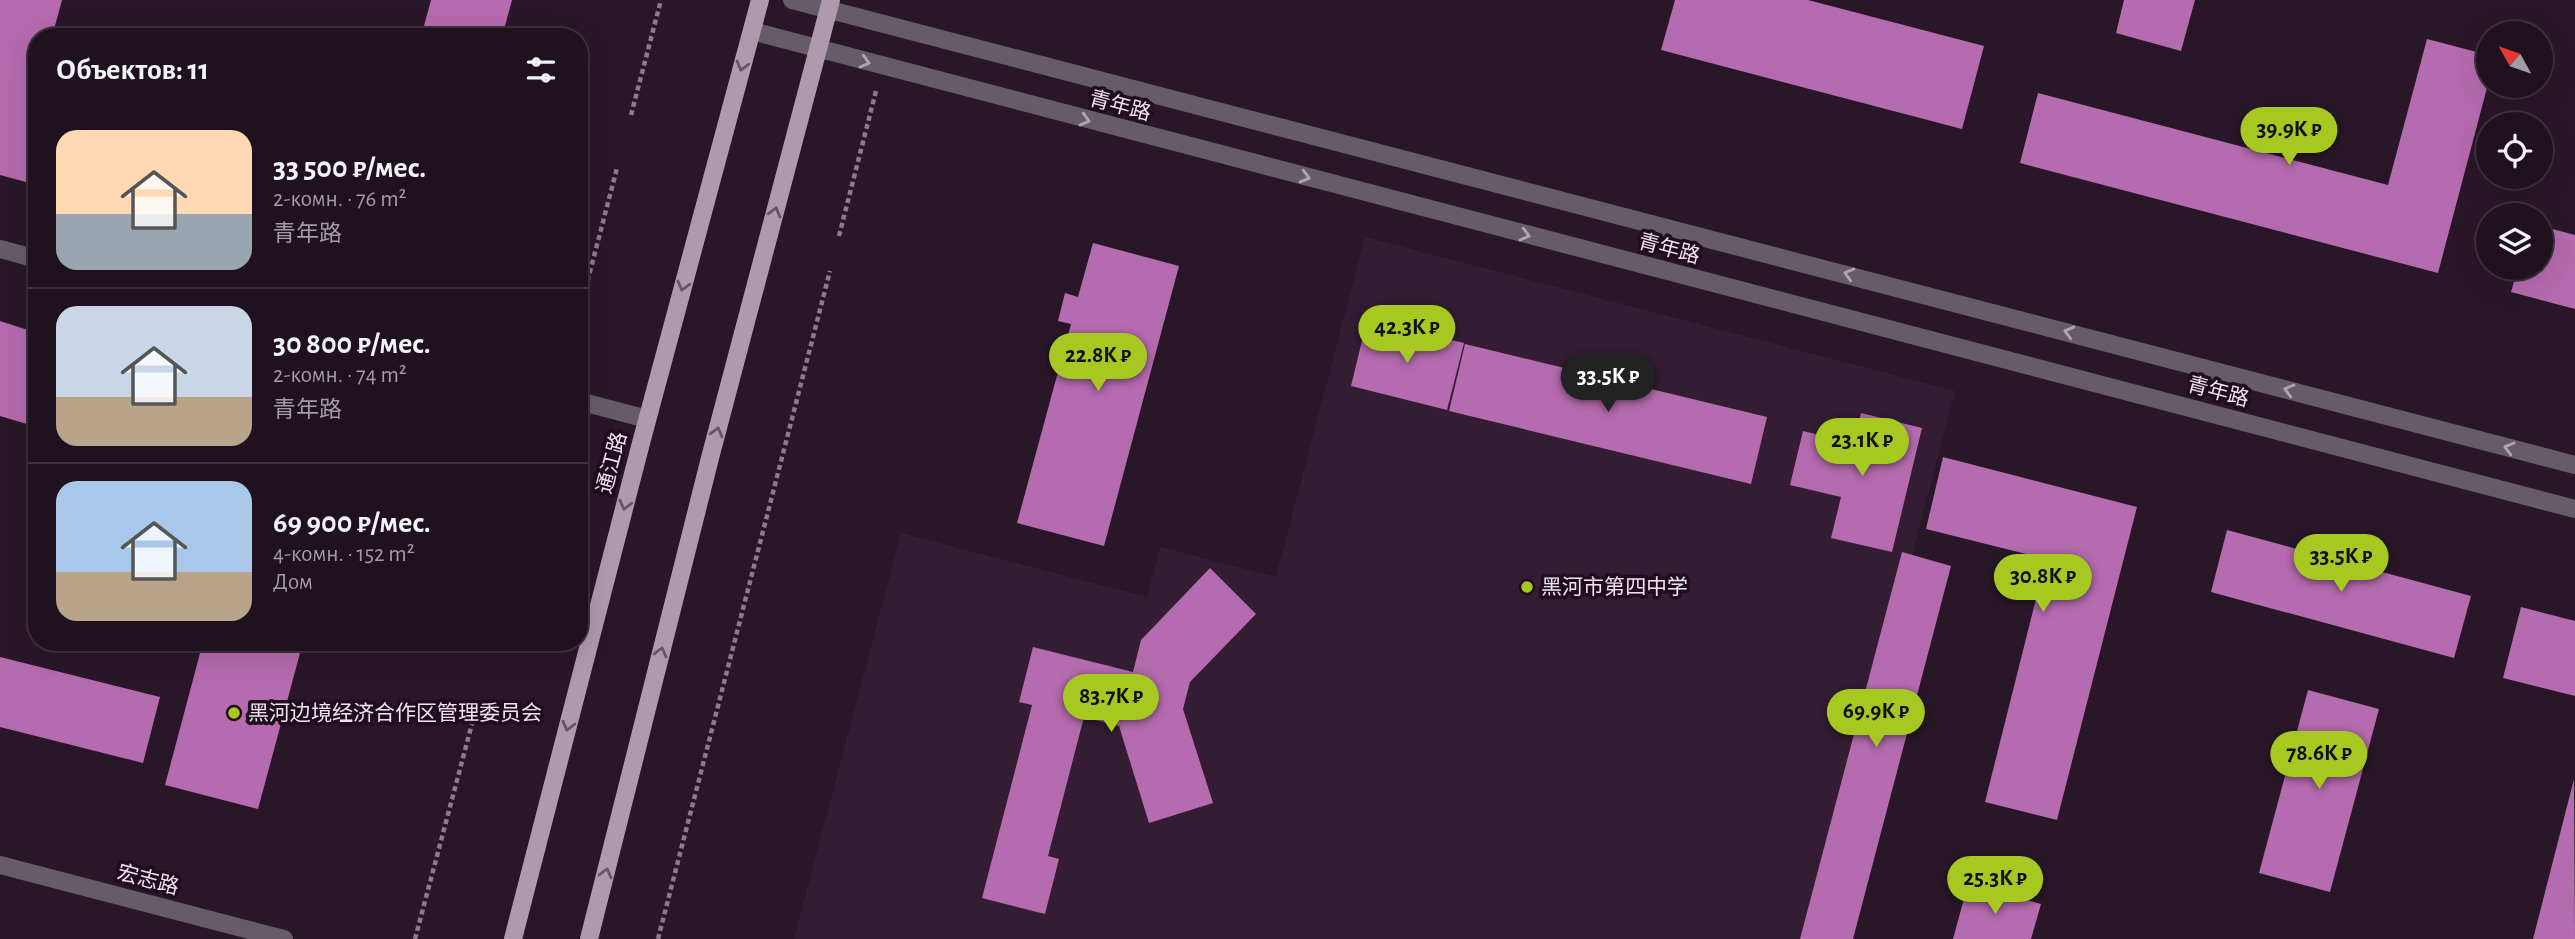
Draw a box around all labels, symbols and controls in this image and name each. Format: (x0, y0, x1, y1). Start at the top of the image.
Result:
north arrow (2476, 21, 2553, 98)
map controls (2476, 21, 2553, 280)
icon: filters (522, 51, 560, 89)
one-way arrow (859, 54, 871, 69)
text: Объектов: 11 (56, 55, 209, 85)
one-way arrow (736, 60, 751, 72)
street label: 青年路 (1087, 87, 1153, 124)
pin: 39.9K ₽ (2224, 108, 2354, 167)
one-way arrow (1079, 112, 1091, 126)
button: locate (2476, 112, 2553, 189)
text: 39.9K ₽ (2256, 118, 2322, 141)
text: 33 500 ₽/мес. (273, 153, 426, 183)
icon: home (112, 158, 196, 242)
one-way arrow (1299, 169, 1311, 184)
text: 2-комн. · 76 m² (273, 188, 407, 211)
button: layers (2476, 203, 2553, 280)
one-way arrow (767, 206, 781, 218)
text: 青年路 (273, 223, 342, 246)
one-way arrow (1519, 227, 1531, 241)
street label: 青年路 (1636, 230, 1702, 267)
one-way arrow (1843, 268, 1855, 282)
one-way arrow (677, 279, 691, 291)
pin: 42.3K ₽ (1342, 306, 1472, 365)
text: 42.3K ₽ (1374, 316, 1440, 339)
one-way arrow (2063, 326, 2075, 340)
text: 30 800 ₽/мес. (273, 329, 431, 359)
icon: home (112, 334, 196, 418)
pin: 22.8K ₽ (1033, 334, 1163, 393)
text: 22.8K ₽ (1065, 344, 1131, 367)
pin: 33.5K ₽ (1543, 354, 1673, 414)
text: 2-комн. · 74 m² (273, 364, 407, 387)
text: 33.5K ₽ (1577, 365, 1639, 388)
street label: 青年路 (2185, 373, 2251, 410)
one-way arrow (2283, 384, 2295, 398)
text: 青年路 (273, 399, 342, 422)
pin: 23.1K ₽ (1797, 419, 1927, 478)
one-way arrow (709, 426, 723, 438)
text: 23.1K ₽ (1831, 429, 1893, 452)
street label: 通江路 (593, 430, 630, 496)
one-way arrow (2503, 442, 2515, 456)
one-way arrow (619, 499, 633, 511)
text: 69 900 ₽/мес. (273, 508, 431, 538)
icon: home (112, 509, 196, 593)
pin: 33.5K ₽ (2276, 534, 2406, 594)
text: 4-комн. · 152 m² (273, 543, 415, 566)
text: 33.5K ₽ (2310, 545, 2372, 568)
pin: 30.8K ₽ (1978, 554, 2108, 614)
text: 30.8K ₽ (2010, 565, 2076, 588)
text: Дом (273, 571, 313, 594)
place label: 黑河市第四中学 (1541, 576, 1688, 598)
marker: 黑河市第四中学 (1519, 579, 1535, 595)
one-way arrow (653, 646, 667, 658)
pin: 83.7K ₽ (1046, 674, 1176, 734)
text: 83.7K ₽ (1079, 685, 1143, 708)
pin: 69.9K ₽ (1811, 690, 1941, 749)
text: 69.9K ₽ (1843, 700, 1909, 723)
place label: 黑河边境经济合作区管理委员会 (248, 702, 542, 724)
marker: 黑河边境经济合作区管理委员会 (226, 705, 242, 721)
one-way arrow (562, 720, 576, 732)
pin: 78.6K ₽ (2254, 732, 2384, 791)
text: 78.6K ₽ (2286, 742, 2352, 765)
pin: 25.3K ₽ (1930, 856, 2060, 916)
street label: 宏志路 (115, 861, 181, 898)
one-way arrow (598, 867, 612, 879)
text: 25.3K ₽ (1963, 867, 2027, 890)

